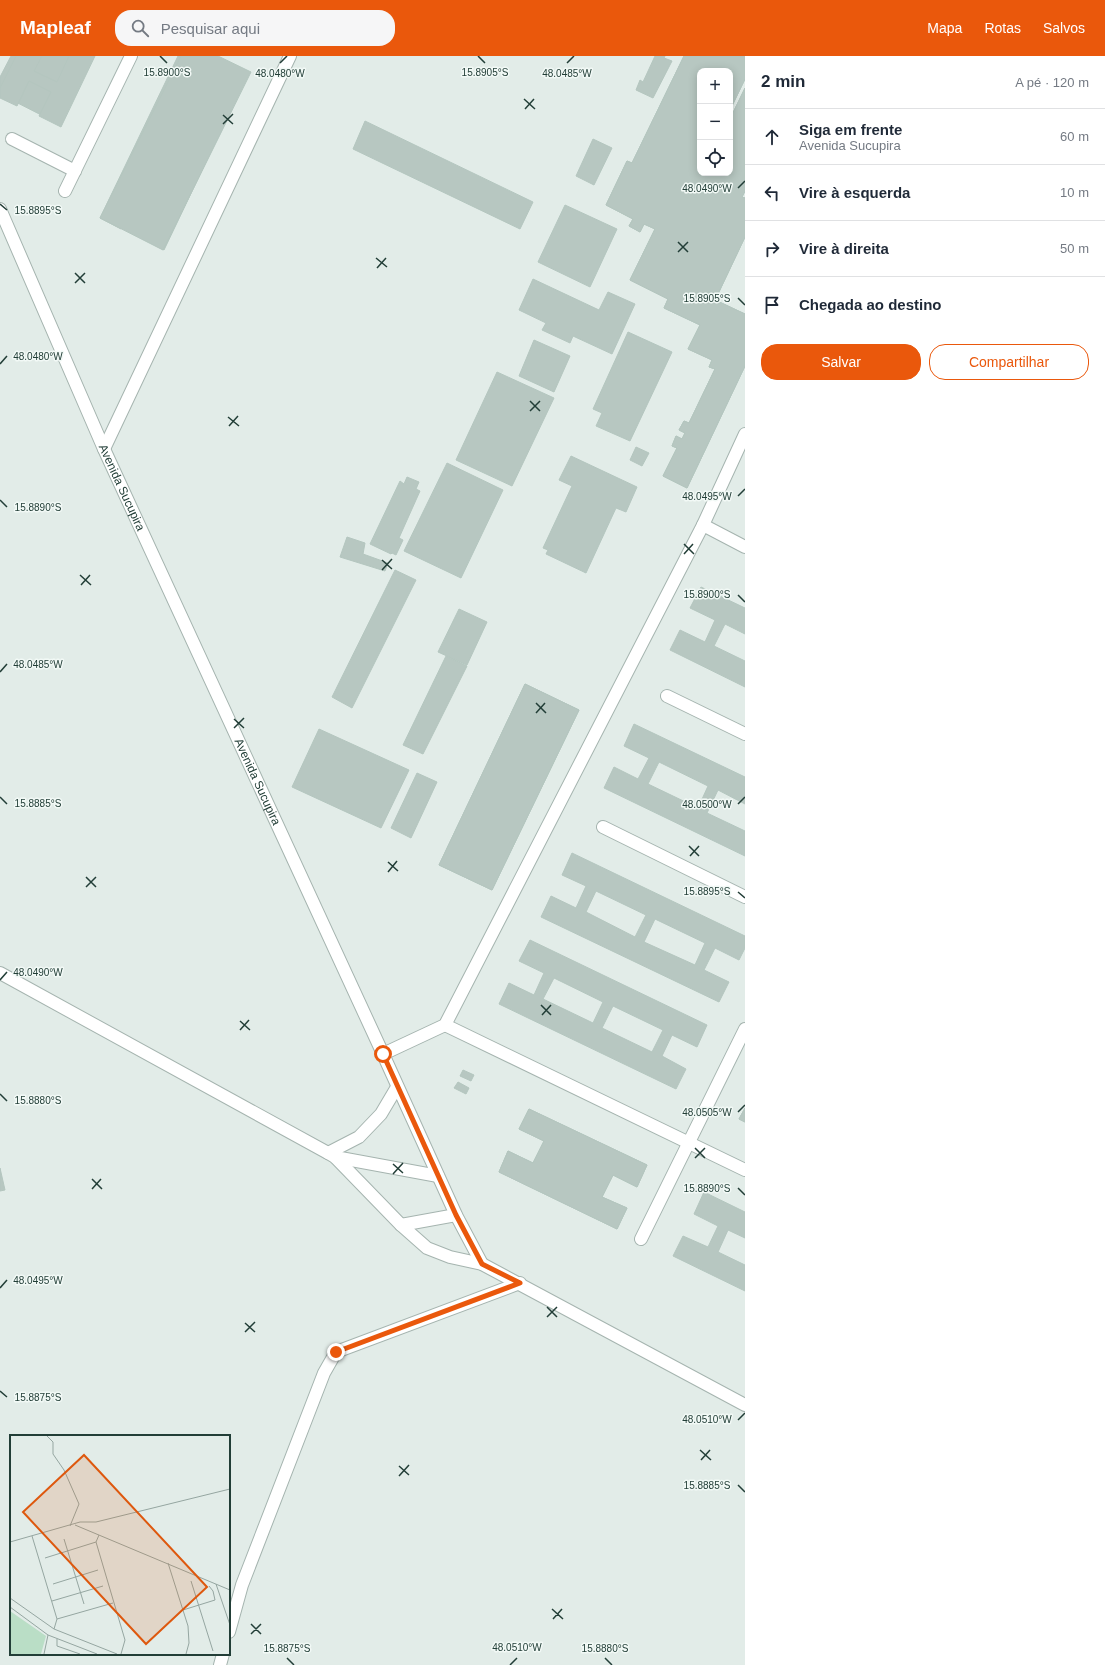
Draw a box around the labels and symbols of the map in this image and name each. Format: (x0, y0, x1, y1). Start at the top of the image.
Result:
text: 15.8900°S (144, 67, 191, 78)
text: 15.8905°S (462, 67, 509, 78)
text: 48.0480°W (255, 68, 305, 79)
text: 48.0485°W (542, 68, 592, 79)
text: 48.0490°W (682, 183, 732, 194)
text: 15.8895°S (15, 205, 62, 216)
text: 15.8905°S (684, 293, 731, 304)
text: 48.0480°W (13, 351, 63, 362)
street label: Avenida Sucupira (96, 442, 148, 533)
text: 48.0495°W (682, 491, 732, 502)
text: 15.8890°S (15, 502, 62, 513)
text: 15.8900°S (684, 589, 731, 600)
text: 48.0485°W (13, 659, 63, 670)
street label: Avenida Sucupira (231, 736, 284, 828)
text: 15.8885°S (15, 798, 62, 809)
text: 48.0500°W (682, 799, 732, 810)
text: 15.8895°S (684, 886, 731, 897)
text: 48.0490°W (13, 967, 63, 978)
route start (374, 1045, 392, 1063)
text: 15.8880°S (15, 1095, 62, 1106)
text: 48.0505°W (682, 1107, 732, 1118)
text: 15.8890°S (684, 1183, 731, 1194)
text: 48.0495°W (13, 1275, 63, 1286)
route end (327, 1343, 345, 1361)
text: 15.8875°S (15, 1392, 62, 1403)
text: 48.0510°W (682, 1414, 732, 1425)
inset map (10, 1435, 230, 1655)
text: 15.8885°S (684, 1480, 731, 1491)
text: 48.0510°W (492, 1642, 542, 1653)
text: 15.8875°S (264, 1643, 311, 1654)
text: 15.8880°S (582, 1643, 629, 1654)

